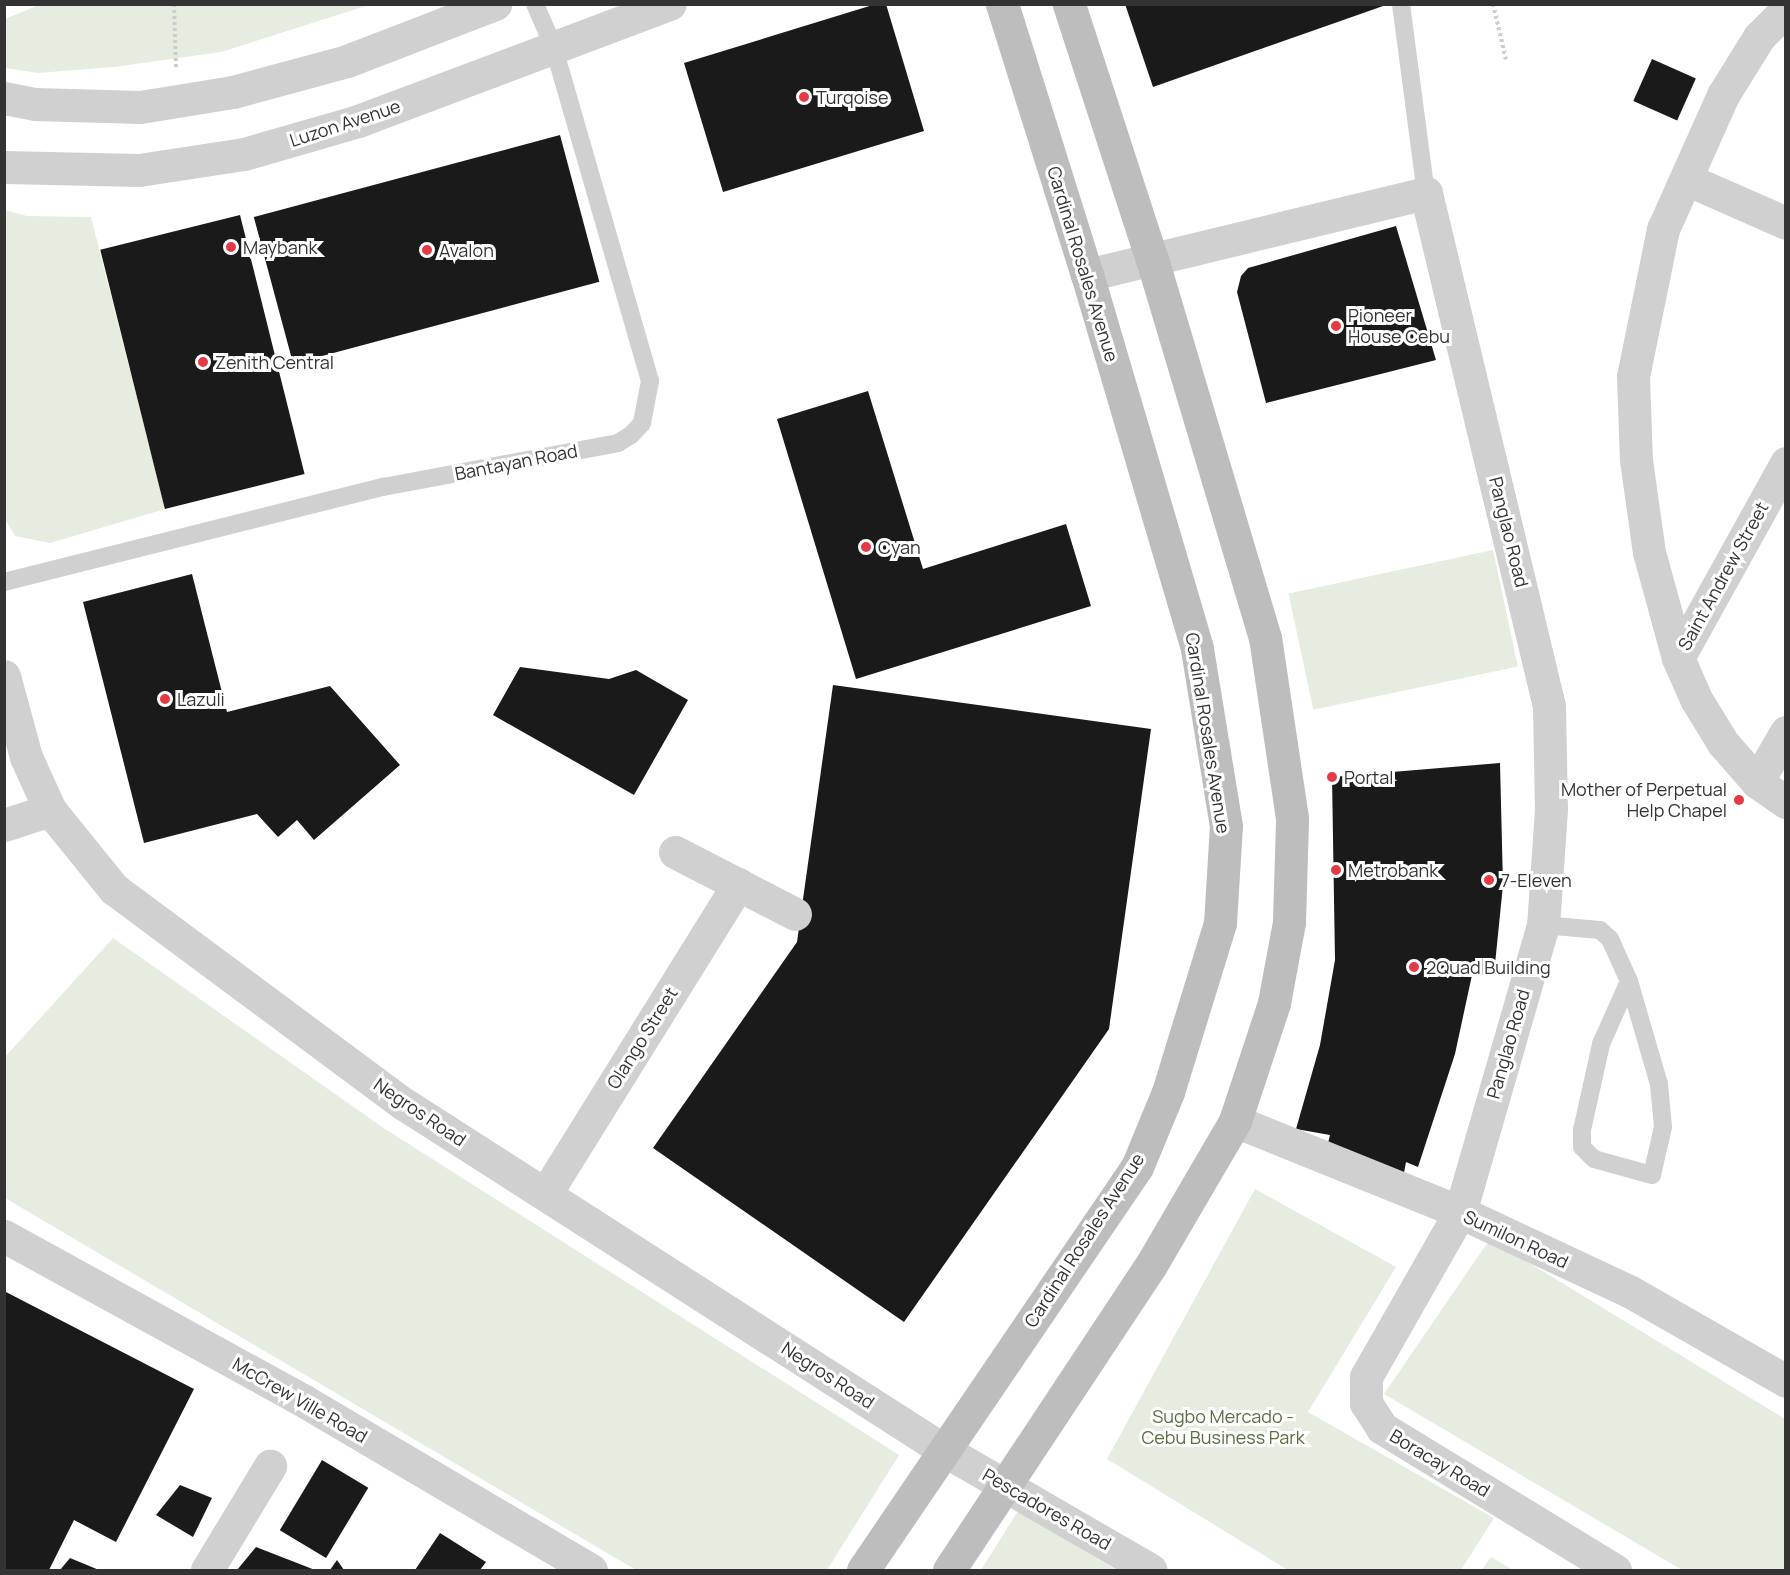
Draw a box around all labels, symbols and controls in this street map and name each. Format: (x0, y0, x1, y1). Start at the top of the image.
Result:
place label: Turqoise (816, 86, 889, 108)
marker: Turqoise (797, 90, 811, 104)
street label: Luzon Avenue (287, 95, 403, 151)
street label: Cardinal Rosales Avenue (1043, 164, 1123, 364)
place label: Maybank (243, 236, 317, 258)
place label: Avalon (439, 239, 494, 261)
marker: Maybank (224, 240, 238, 254)
marker: Avalon (420, 243, 434, 257)
place label: Pioneer House Cebu (1348, 305, 1450, 348)
marker: Pioneer House Cebu (1329, 319, 1343, 333)
place label: Zenith Central (215, 351, 334, 373)
marker: Zenith Central (196, 355, 210, 369)
street label: Bantayan Road (453, 440, 579, 484)
street label: Panglao Road (1485, 475, 1533, 589)
street label: Saint Andrew Street (1673, 498, 1773, 654)
place label: Cyan (878, 536, 921, 558)
marker: Cyan (859, 540, 873, 554)
street label: Cardinal Rosales Avenue (1181, 631, 1235, 835)
place label: Lazuli (177, 688, 225, 710)
marker: Lazuli (158, 692, 172, 706)
place label: Portal (1344, 766, 1393, 788)
marker: Portal (1325, 770, 1339, 784)
place label: Mother of Perpetual Help Chapel (1561, 779, 1727, 822)
marker: Mother of Perpetual Help Chapel (1732, 793, 1746, 807)
place label: Metrobank (1348, 859, 1438, 881)
marker: Metrobank (1329, 863, 1343, 877)
place label: 7-Eleven (1501, 869, 1572, 891)
marker: 7-Eleven (1482, 873, 1496, 887)
place label: 2Quad Building (1426, 956, 1551, 978)
marker: 2Quad Building (1407, 960, 1421, 974)
street label: Olango Street (602, 983, 682, 1093)
street label: Panglao Road (1482, 987, 1534, 1101)
street label: Negros Road (370, 1073, 470, 1151)
street label: Cardinal Rosales Avenue (1020, 1149, 1148, 1331)
street label: Sumilon Road (1460, 1205, 1572, 1273)
street label: Negros Road (778, 1337, 878, 1413)
street label: McCrew Ville Road (229, 1353, 371, 1447)
park label: Sugbo Mercado - Cebu Business Park (1141, 1406, 1305, 1448)
street label: Boracay Road (1386, 1425, 1494, 1501)
street label: Pescadores Road (979, 1464, 1115, 1554)

